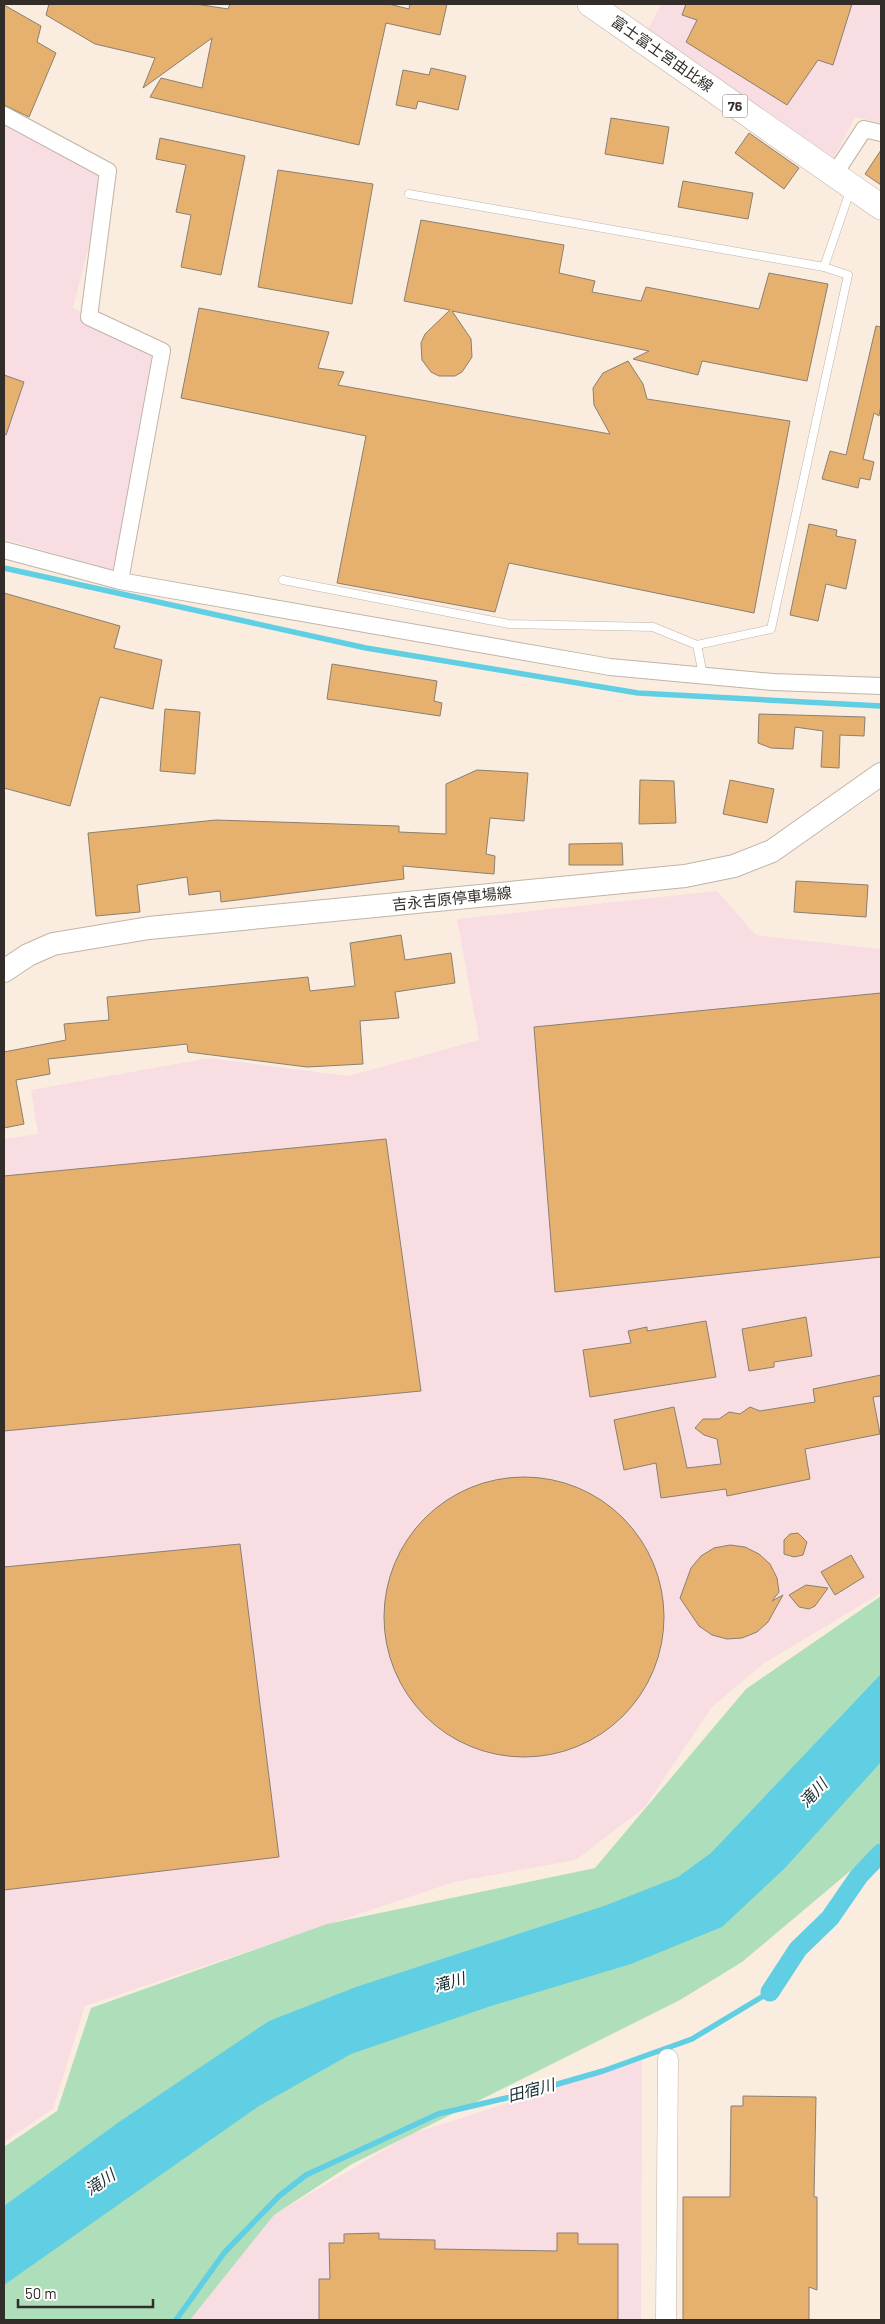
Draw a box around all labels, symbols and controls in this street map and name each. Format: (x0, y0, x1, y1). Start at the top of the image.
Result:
street label: 富士富士宮由比線 (608, 11, 717, 95)
road number: 76 (722, 94, 748, 118)
street label: 吉永吉原停車場線 (391, 883, 513, 913)
water label: 滝川 (795, 1773, 832, 1811)
water label: 滝川 (431, 1967, 469, 1995)
water label: 田宿川 (505, 2074, 558, 2105)
water label: 滝川 (81, 2164, 120, 2198)
scale bar (18, 2276, 152, 2308)
text: 50 m (25, 2284, 57, 2302)

